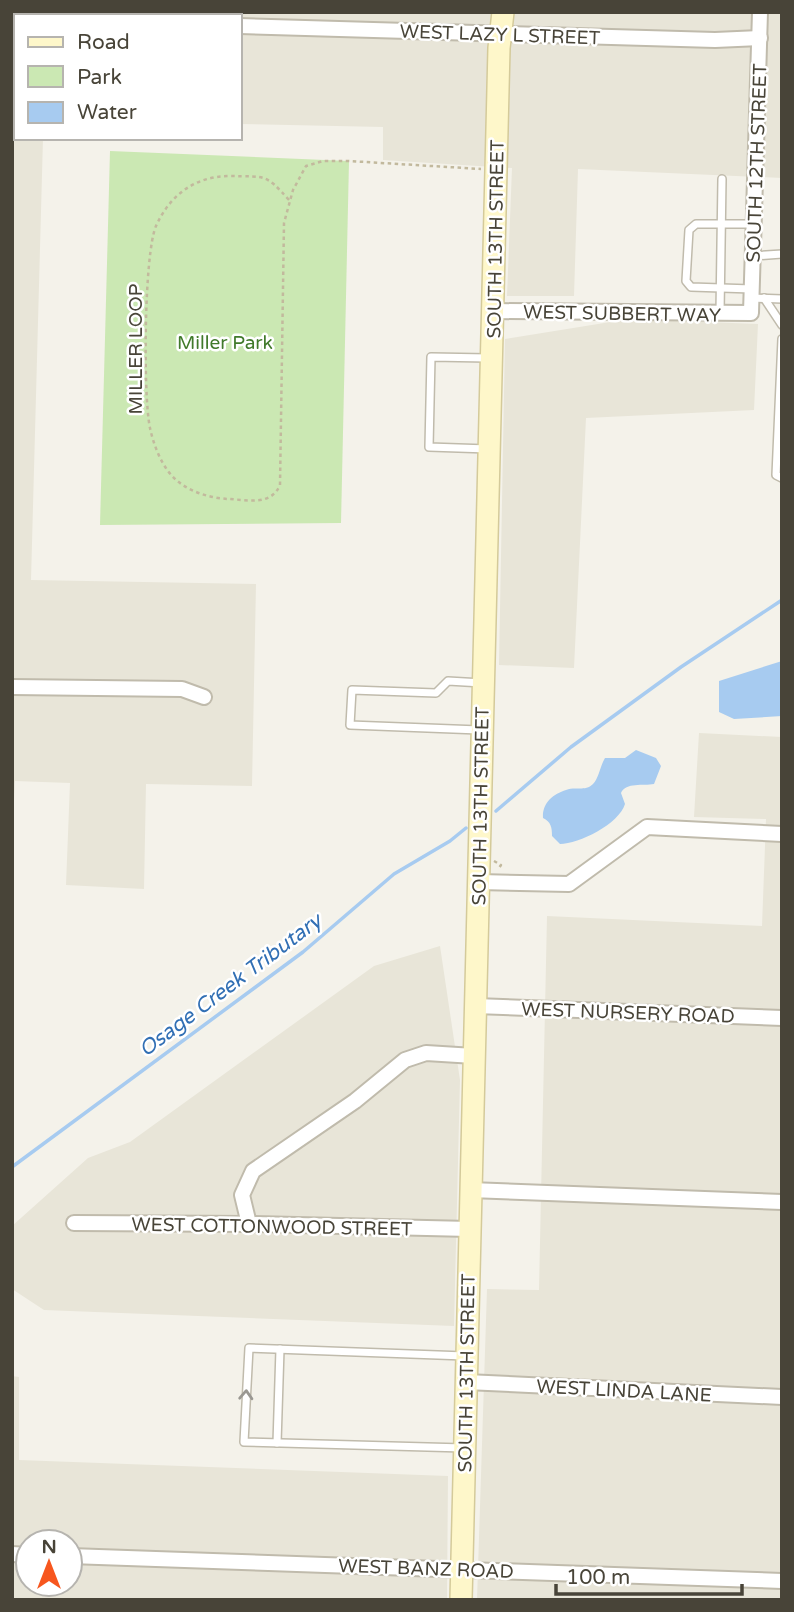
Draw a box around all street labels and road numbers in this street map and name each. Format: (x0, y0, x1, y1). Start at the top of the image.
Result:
street label: WEST LAZY L STREET (399, 21, 601, 50)
street label: SOUTH 12TH STREET (743, 63, 771, 263)
street label: SOUTH 13TH STREET (483, 139, 509, 339)
street label: MILLER LOOP (125, 283, 147, 414)
street label: WEST SUBBERT WAY (523, 301, 721, 327)
street label: SOUTH 13TH STREET (468, 706, 494, 906)
street label: WEST NURSERY ROAD (521, 998, 735, 1028)
street label: WEST COTTONWOOD STREET (131, 1214, 413, 1240)
street label: SOUTH 13TH STREET (454, 1273, 480, 1473)
street label: WEST LINDA LANE (536, 1375, 712, 1407)
street label: WEST BANZ ROAD (338, 1555, 514, 1583)

